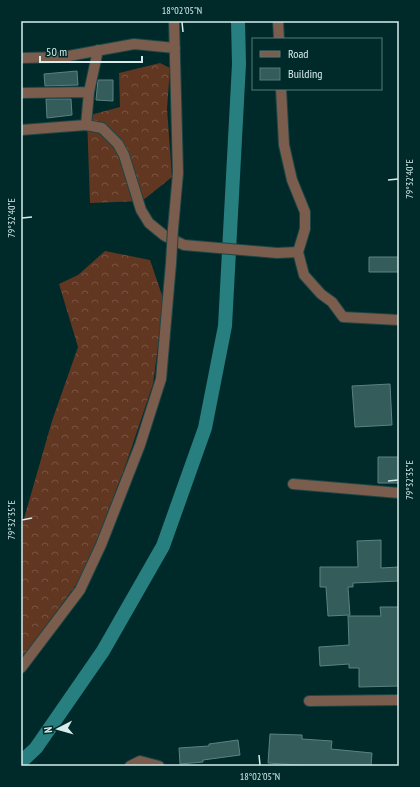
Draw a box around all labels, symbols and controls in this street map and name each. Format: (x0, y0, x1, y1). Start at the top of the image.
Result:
text: 18°02'05"N (162, 4, 202, 17)
scale bar (40, 38, 142, 64)
legend (252, 38, 382, 90)
text: 50 m (46, 44, 67, 59)
text: Road (288, 46, 308, 61)
text: Building (288, 66, 323, 81)
text: 79°32'40"E (403, 159, 416, 199)
text: 79°32'40"E (5, 198, 18, 238)
text: 79°32'35"E (403, 460, 416, 500)
text: 79°32'35"E (5, 500, 18, 540)
north arrow (38, 709, 78, 749)
text: N (41, 726, 55, 734)
text: 18°02'05"N (240, 770, 280, 783)

